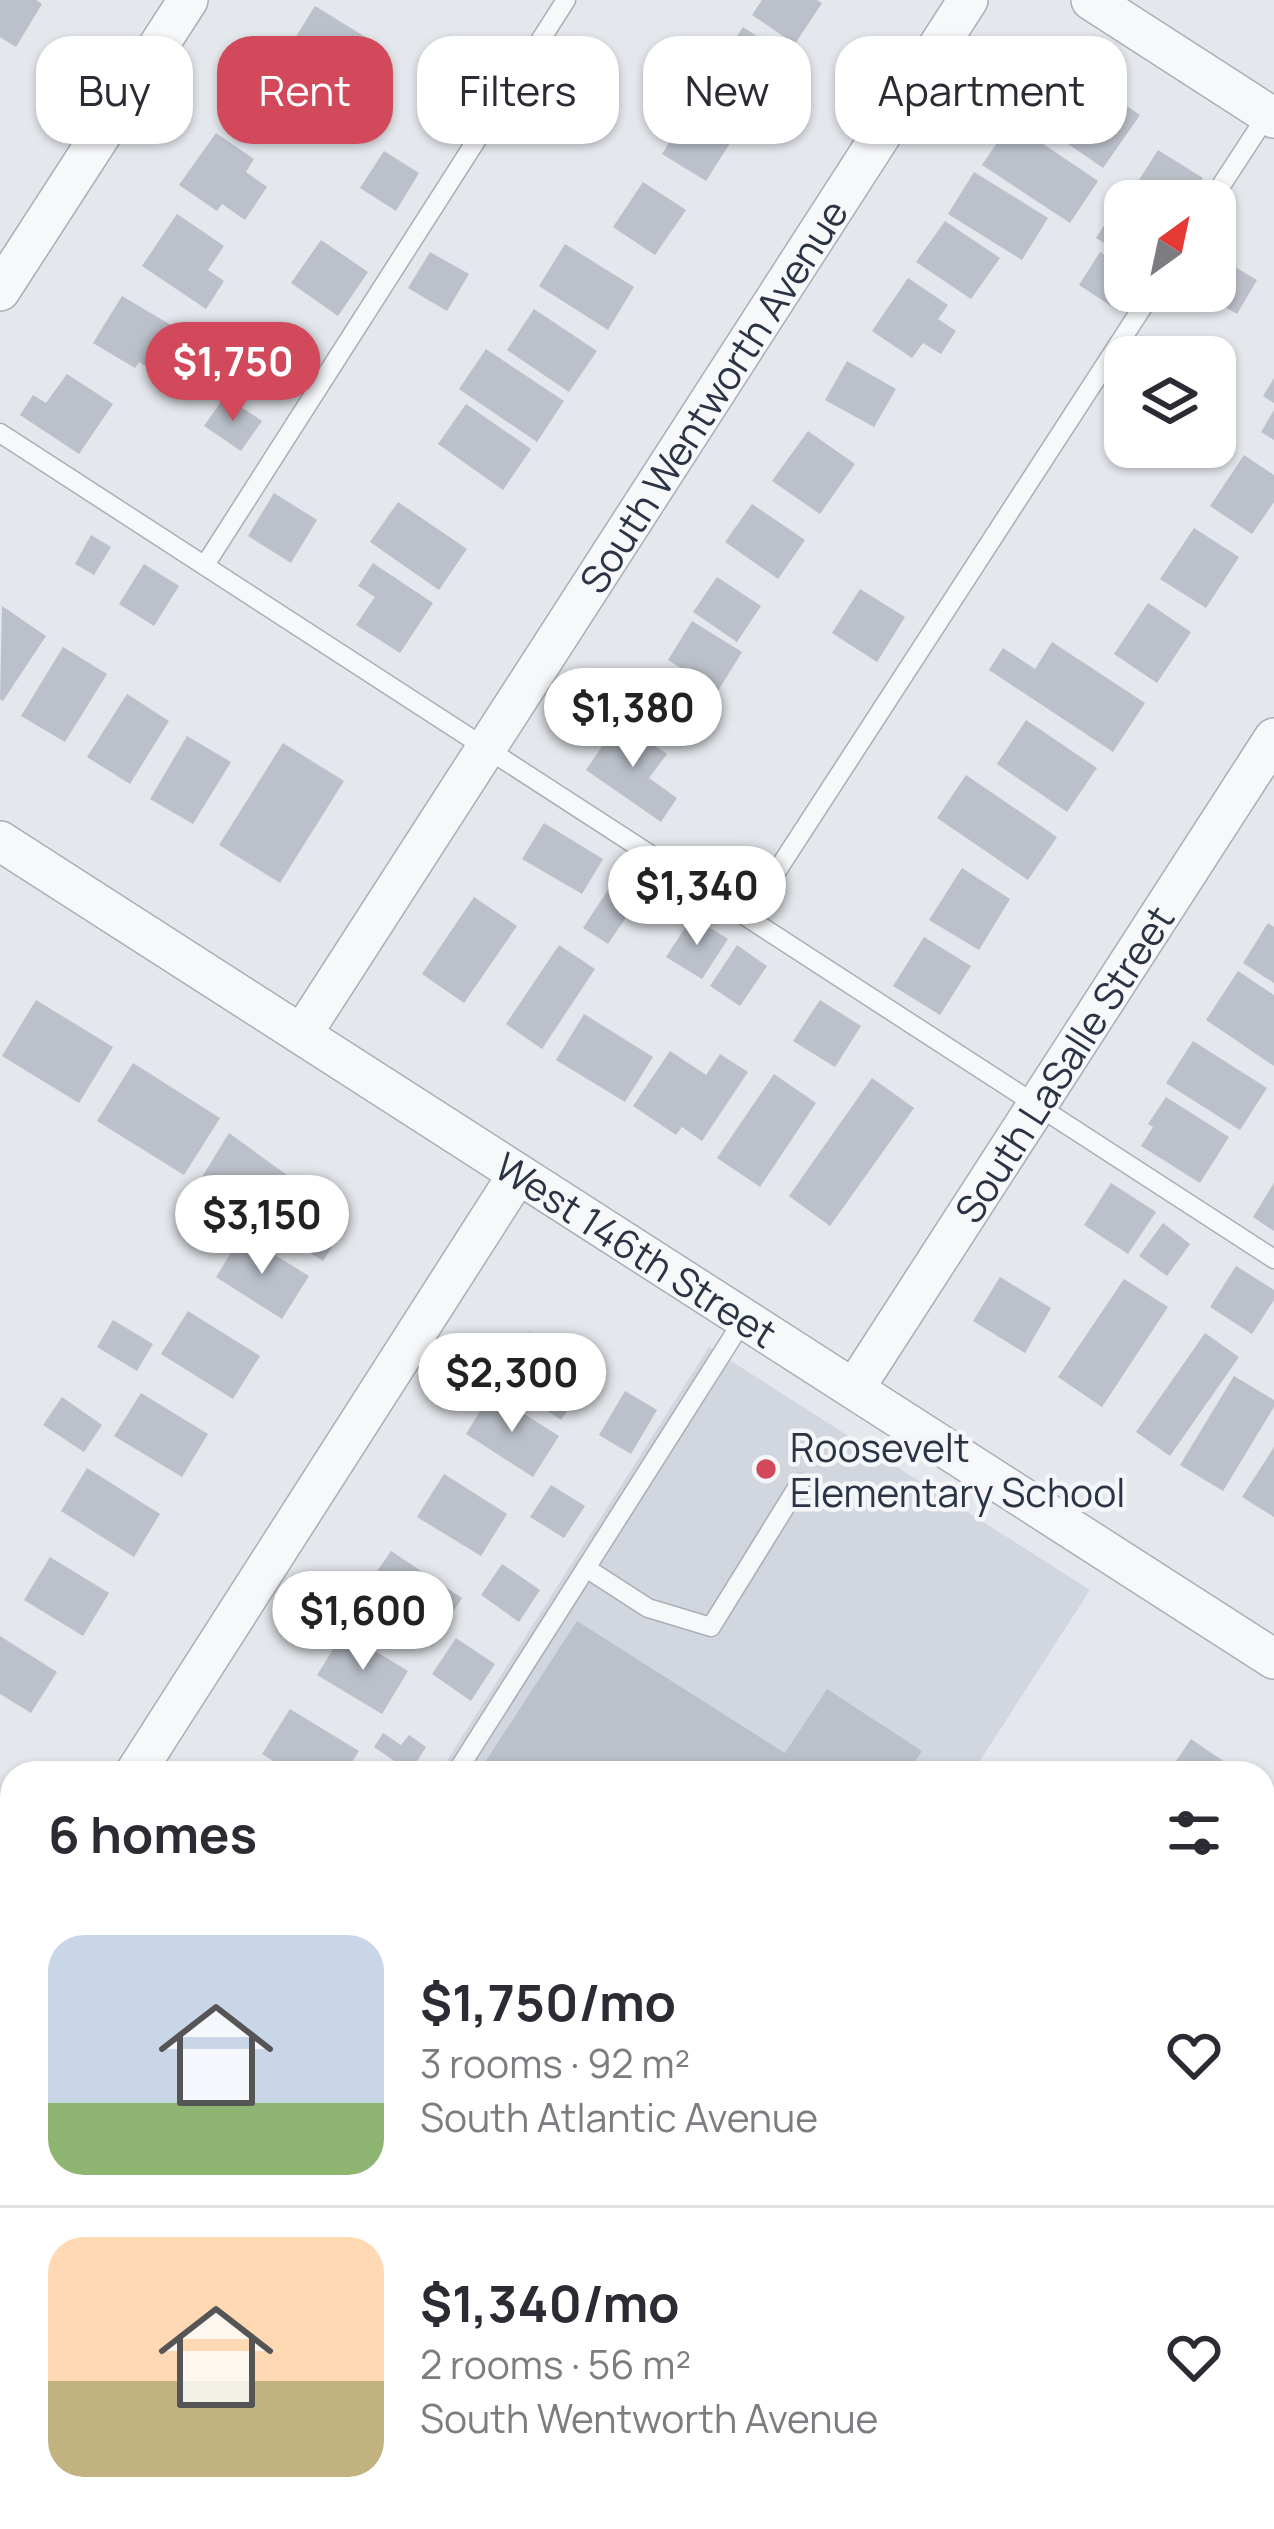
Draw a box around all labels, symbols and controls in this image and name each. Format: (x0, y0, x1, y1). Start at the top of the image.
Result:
chip: Buy (36, 36, 193, 144)
chip: Rent (217, 36, 393, 144)
chip: Filters (417, 36, 619, 144)
chip: New (643, 36, 811, 144)
chip: Apartment (835, 36, 1127, 144)
north arrow (1104, 180, 1236, 312)
map controls (1104, 180, 1236, 468)
street label: South Wentworth Avenue (566, 189, 860, 603)
pin: $1,750 (135, 322, 331, 424)
text: $1,750 (172, 334, 294, 388)
button: layers (1104, 336, 1236, 468)
pin: $1,380 (535, 668, 731, 770)
text: $1,380 (571, 680, 695, 734)
pin: $1,340 (599, 846, 795, 948)
text: $1,340 (635, 858, 759, 912)
street label: South LaSalle Street (941, 895, 1186, 1233)
street label: West 146th Street (485, 1139, 787, 1360)
pin: $3,150 (164, 1175, 360, 1277)
text: $3,150 (202, 1187, 322, 1241)
pin: $2,300 (414, 1333, 610, 1435)
text: $2,300 (445, 1345, 579, 1399)
place label: Roosevelt Elementary School (790, 1420, 1125, 1519)
marker: Roosevelt Elementary School (753, 1456, 779, 1482)
pin: $1,600 (265, 1571, 461, 1673)
text: $1,600 (299, 1583, 427, 1637)
text: 6 homes (48, 1799, 257, 1868)
icon: filters (1161, 1800, 1227, 1866)
text: $1,750/mo (420, 1967, 676, 2036)
icon: home (144, 1983, 288, 2127)
icon: heart (1161, 2022, 1227, 2088)
text: 3 rooms · 92 m² (420, 2036, 690, 2090)
text: South Atlantic Avenue (420, 2090, 818, 2144)
text: $1,340/mo (420, 2268, 680, 2337)
icon: home (144, 2285, 288, 2429)
icon: heart (1161, 2324, 1227, 2390)
text: 2 rooms · 56 m² (420, 2337, 691, 2391)
text: South Wentworth Avenue (420, 2391, 878, 2445)

